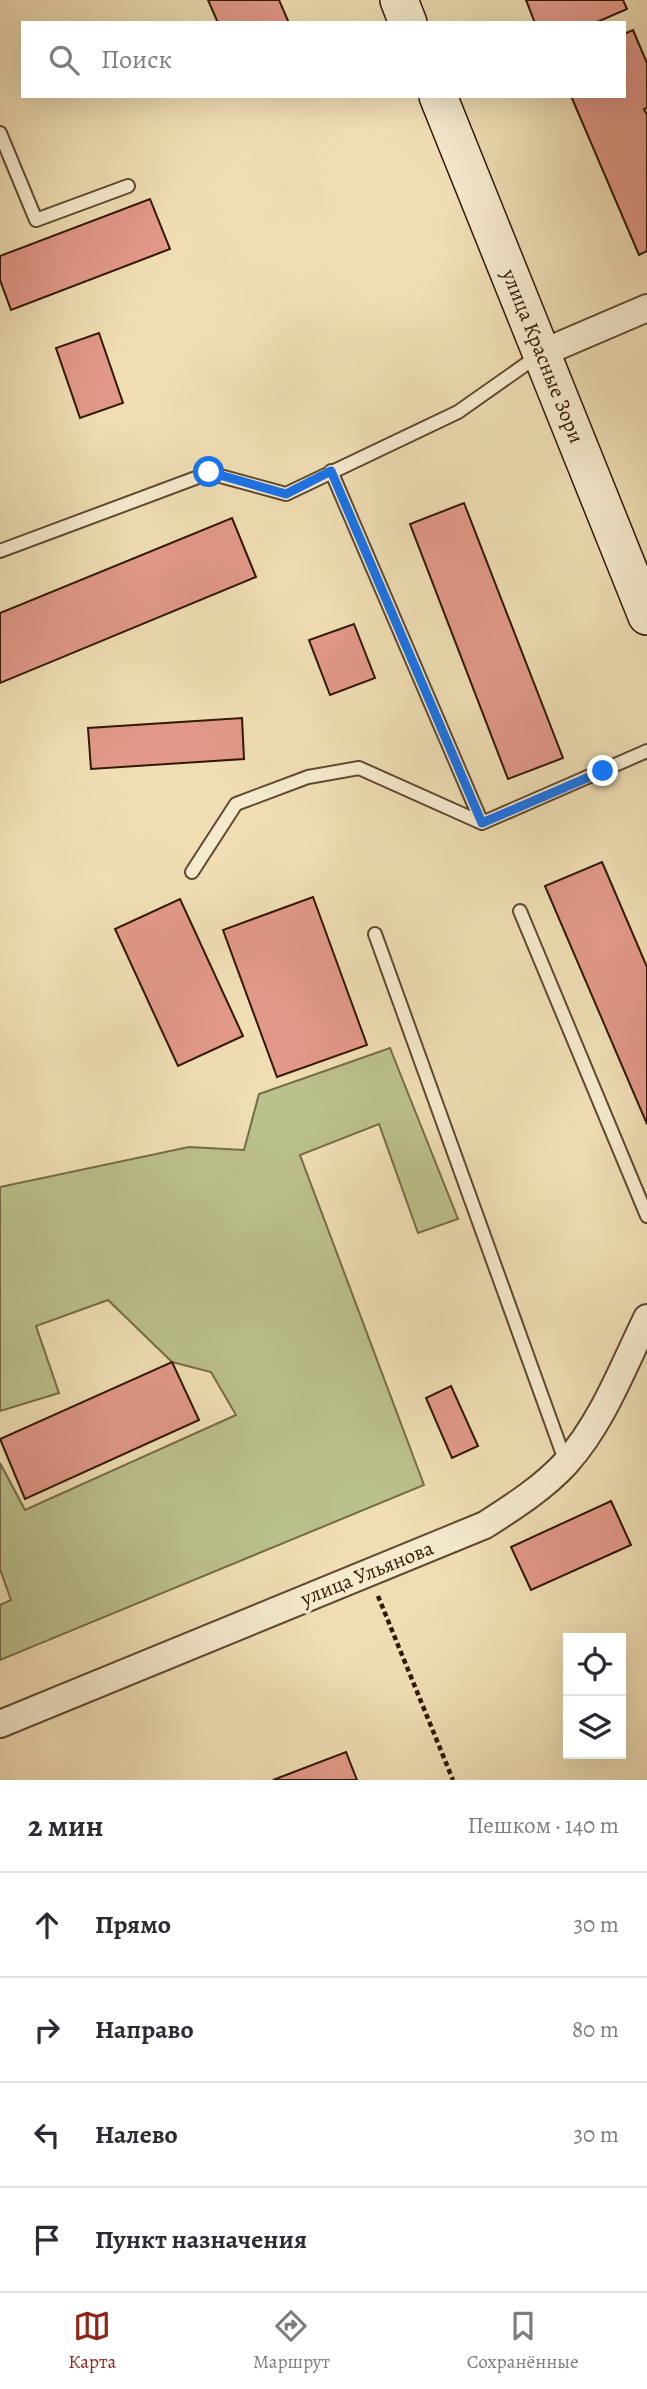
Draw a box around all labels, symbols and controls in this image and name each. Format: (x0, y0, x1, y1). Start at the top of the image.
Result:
search box (21, 21, 626, 98)
icon: search (45, 41, 83, 79)
text: Поиск (101, 42, 172, 77)
street label: улица Красные Зори (495, 264, 591, 447)
route start (193, 456, 224, 487)
route end (587, 755, 618, 786)
street label: улица Ульянова (295, 1534, 438, 1613)
map controls (563, 1633, 626, 1759)
button: locate (563, 1633, 626, 1696)
button: layers (563, 1696, 626, 1759)
text: 2 мин (28, 1806, 103, 1846)
text: Пешком · 140 m (467, 1810, 619, 1841)
icon: ahead (28, 1906, 66, 1944)
text: Прямо (95, 1907, 171, 1942)
text: 30 m (573, 1909, 619, 1940)
icon: right (28, 2011, 66, 2049)
text: Направо (95, 2012, 194, 2047)
text: 80 m (572, 2014, 619, 2045)
icon: left (28, 2116, 66, 2154)
text: Налево (95, 2117, 178, 2152)
text: 30 m (573, 2119, 619, 2150)
icon: arrive (28, 2221, 66, 2259)
text: Пункт назначения (95, 2222, 307, 2257)
tab: Карта (68, 2307, 116, 2375)
tab: Маршрут (253, 2307, 330, 2375)
tab: Сохранённые (467, 2307, 579, 2375)

